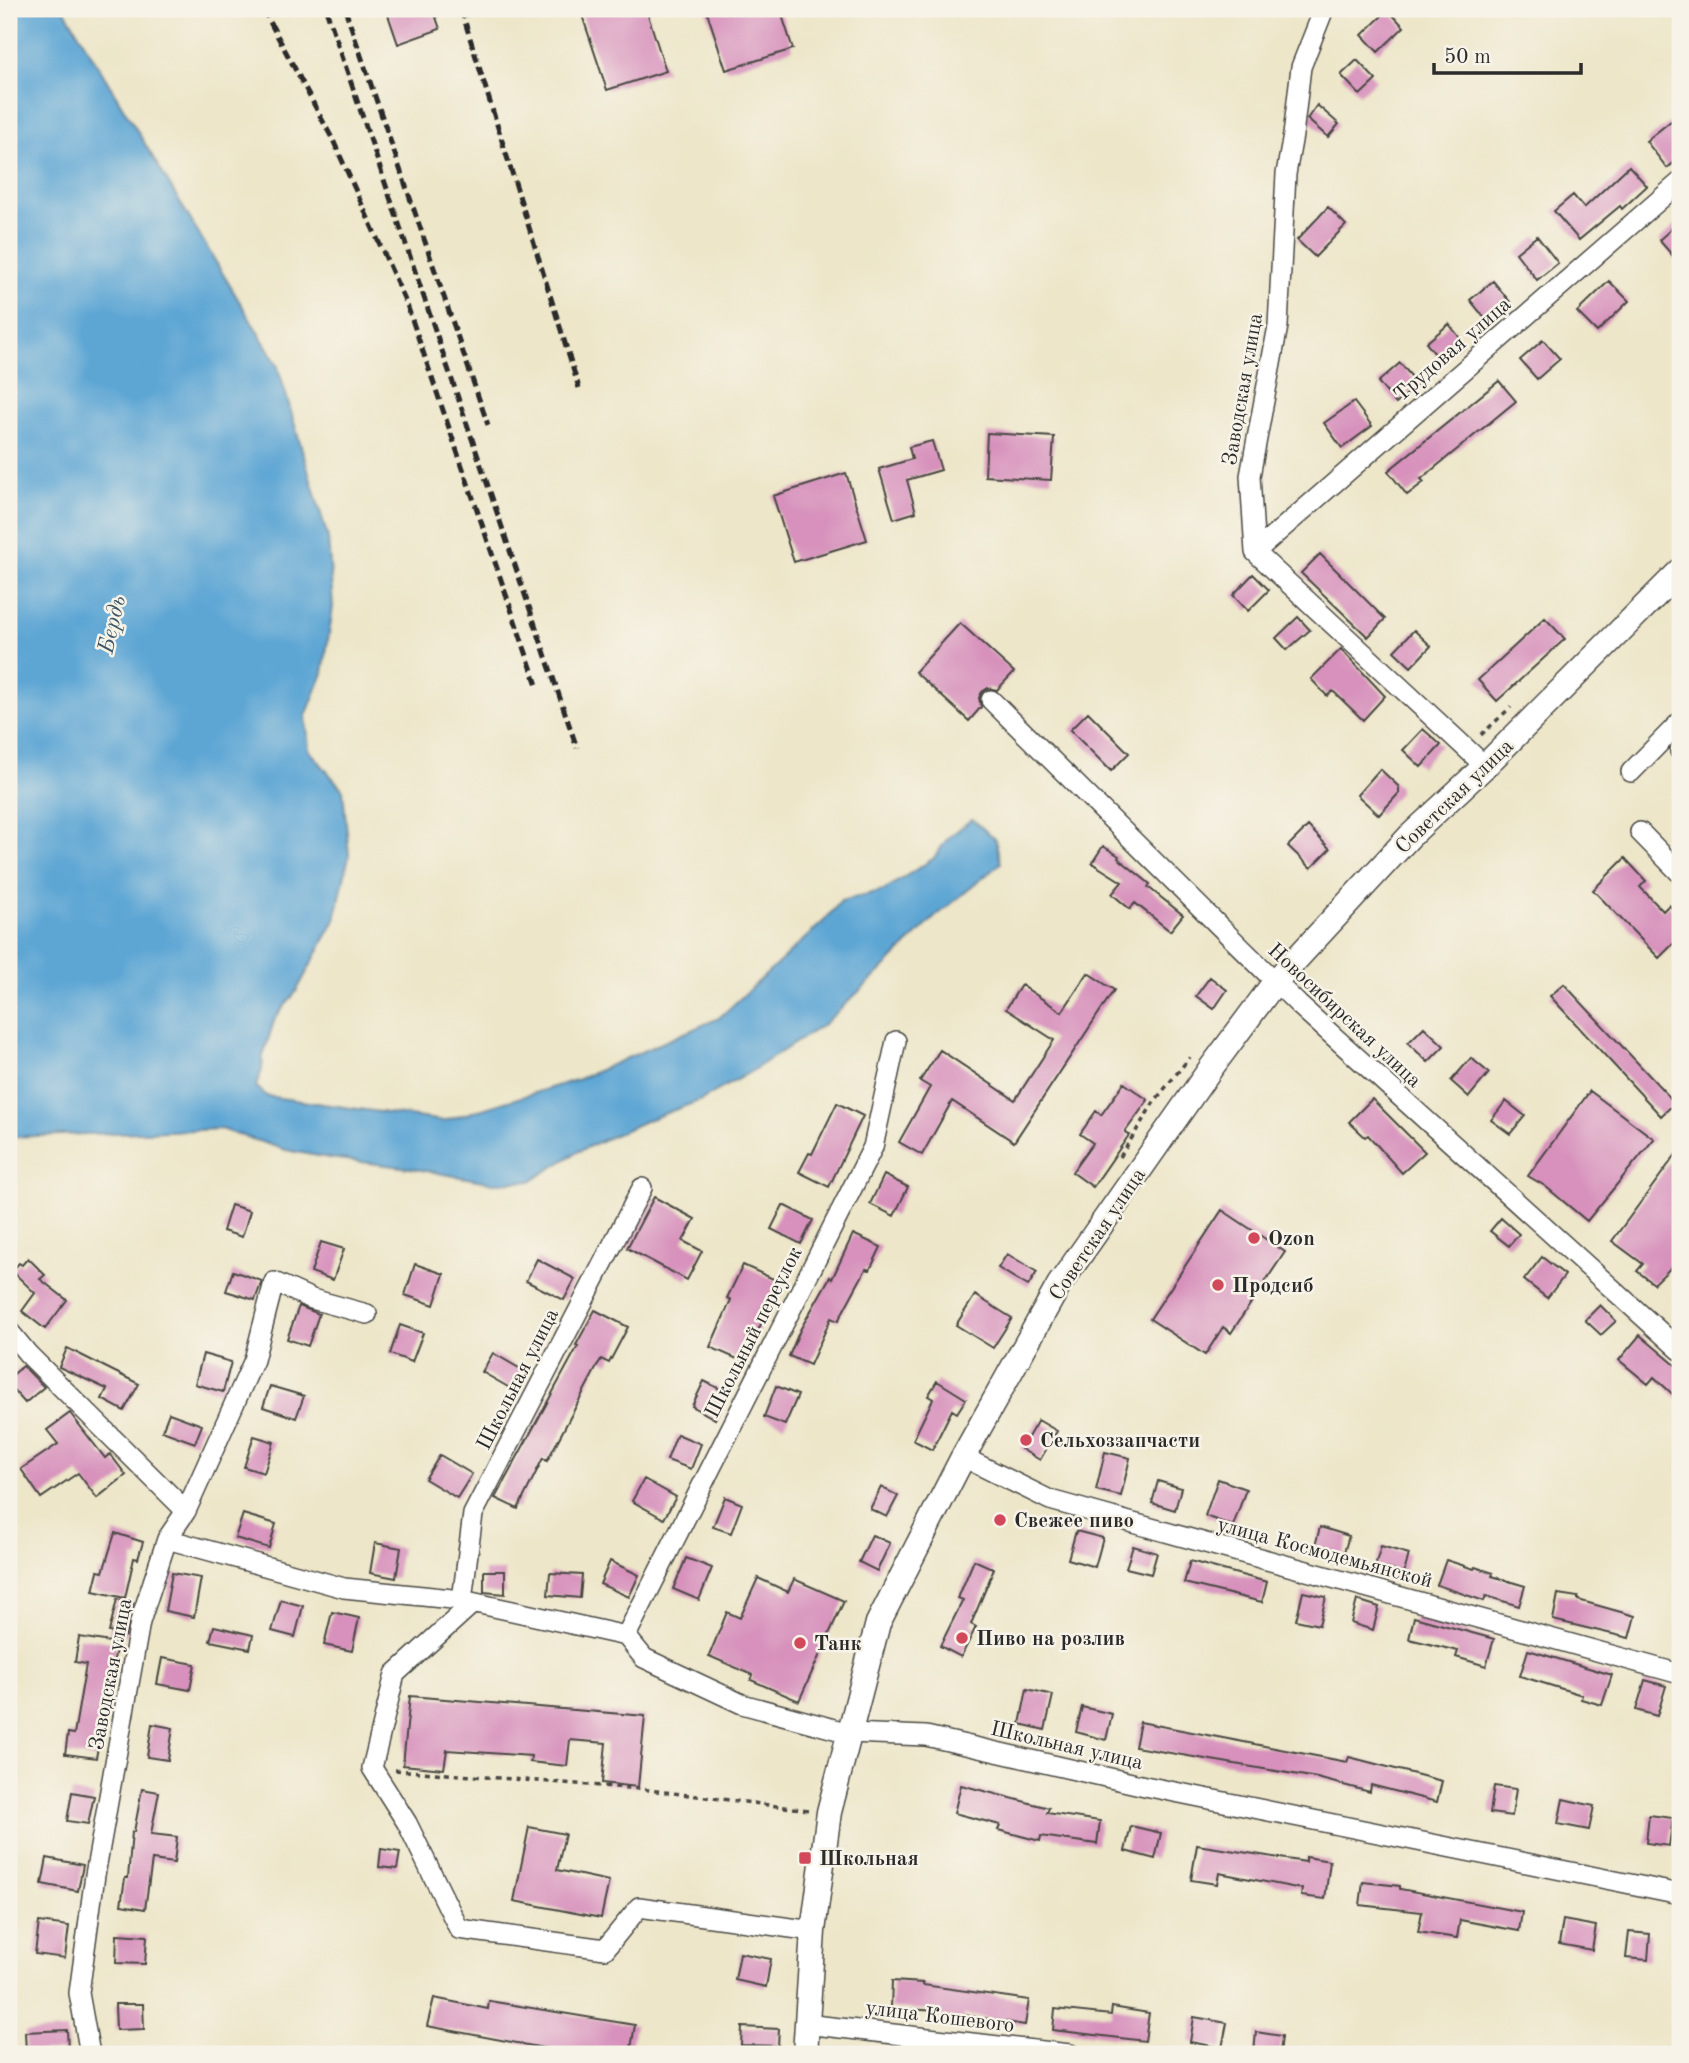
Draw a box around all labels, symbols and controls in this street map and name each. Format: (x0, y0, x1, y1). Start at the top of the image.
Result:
scale bar (1434, 32, 1580, 76)
text: 50 m (1444, 47, 1491, 68)
street label: Трудовая улица (1391, 294, 1515, 406)
street label: Заводская улица (1220, 311, 1267, 467)
water label: Бердь (94, 593, 131, 657)
street label: Советская улица (1392, 736, 1518, 858)
street label: Новосибирская улица (1263, 940, 1425, 1092)
street label: Советская улица (1046, 1165, 1150, 1305)
place label: Ozon (1268, 1229, 1315, 1250)
marker: Ozon (1246, 1230, 1262, 1246)
street label: Школьный переулок (702, 1243, 807, 1422)
place label: Продсиб (1232, 1276, 1314, 1297)
marker: Продсиб (1210, 1277, 1226, 1293)
street label: Школьная улица (474, 1306, 563, 1454)
place label: Сельхоззапчасти (1040, 1431, 1200, 1452)
marker: Сельхоззапчасти (1018, 1432, 1034, 1448)
place label: Свежее пиво (1014, 1511, 1134, 1532)
marker: Свежее пиво (992, 1512, 1008, 1528)
street label: улица Космодемьянской (1215, 1515, 1435, 1592)
street label: Заводская улица (86, 1597, 136, 1752)
place label: Пиво на розлив (976, 1629, 1125, 1650)
marker: Пиво на розлив (954, 1630, 970, 1646)
place label: Танк (814, 1634, 862, 1655)
marker: Танк (792, 1635, 808, 1651)
street label: Школьная улица (988, 1719, 1145, 1774)
place label: Школьная (819, 1849, 919, 1870)
marker: Школьная (797, 1850, 813, 1866)
street label: улица Кошевого (864, 1998, 1016, 2037)

